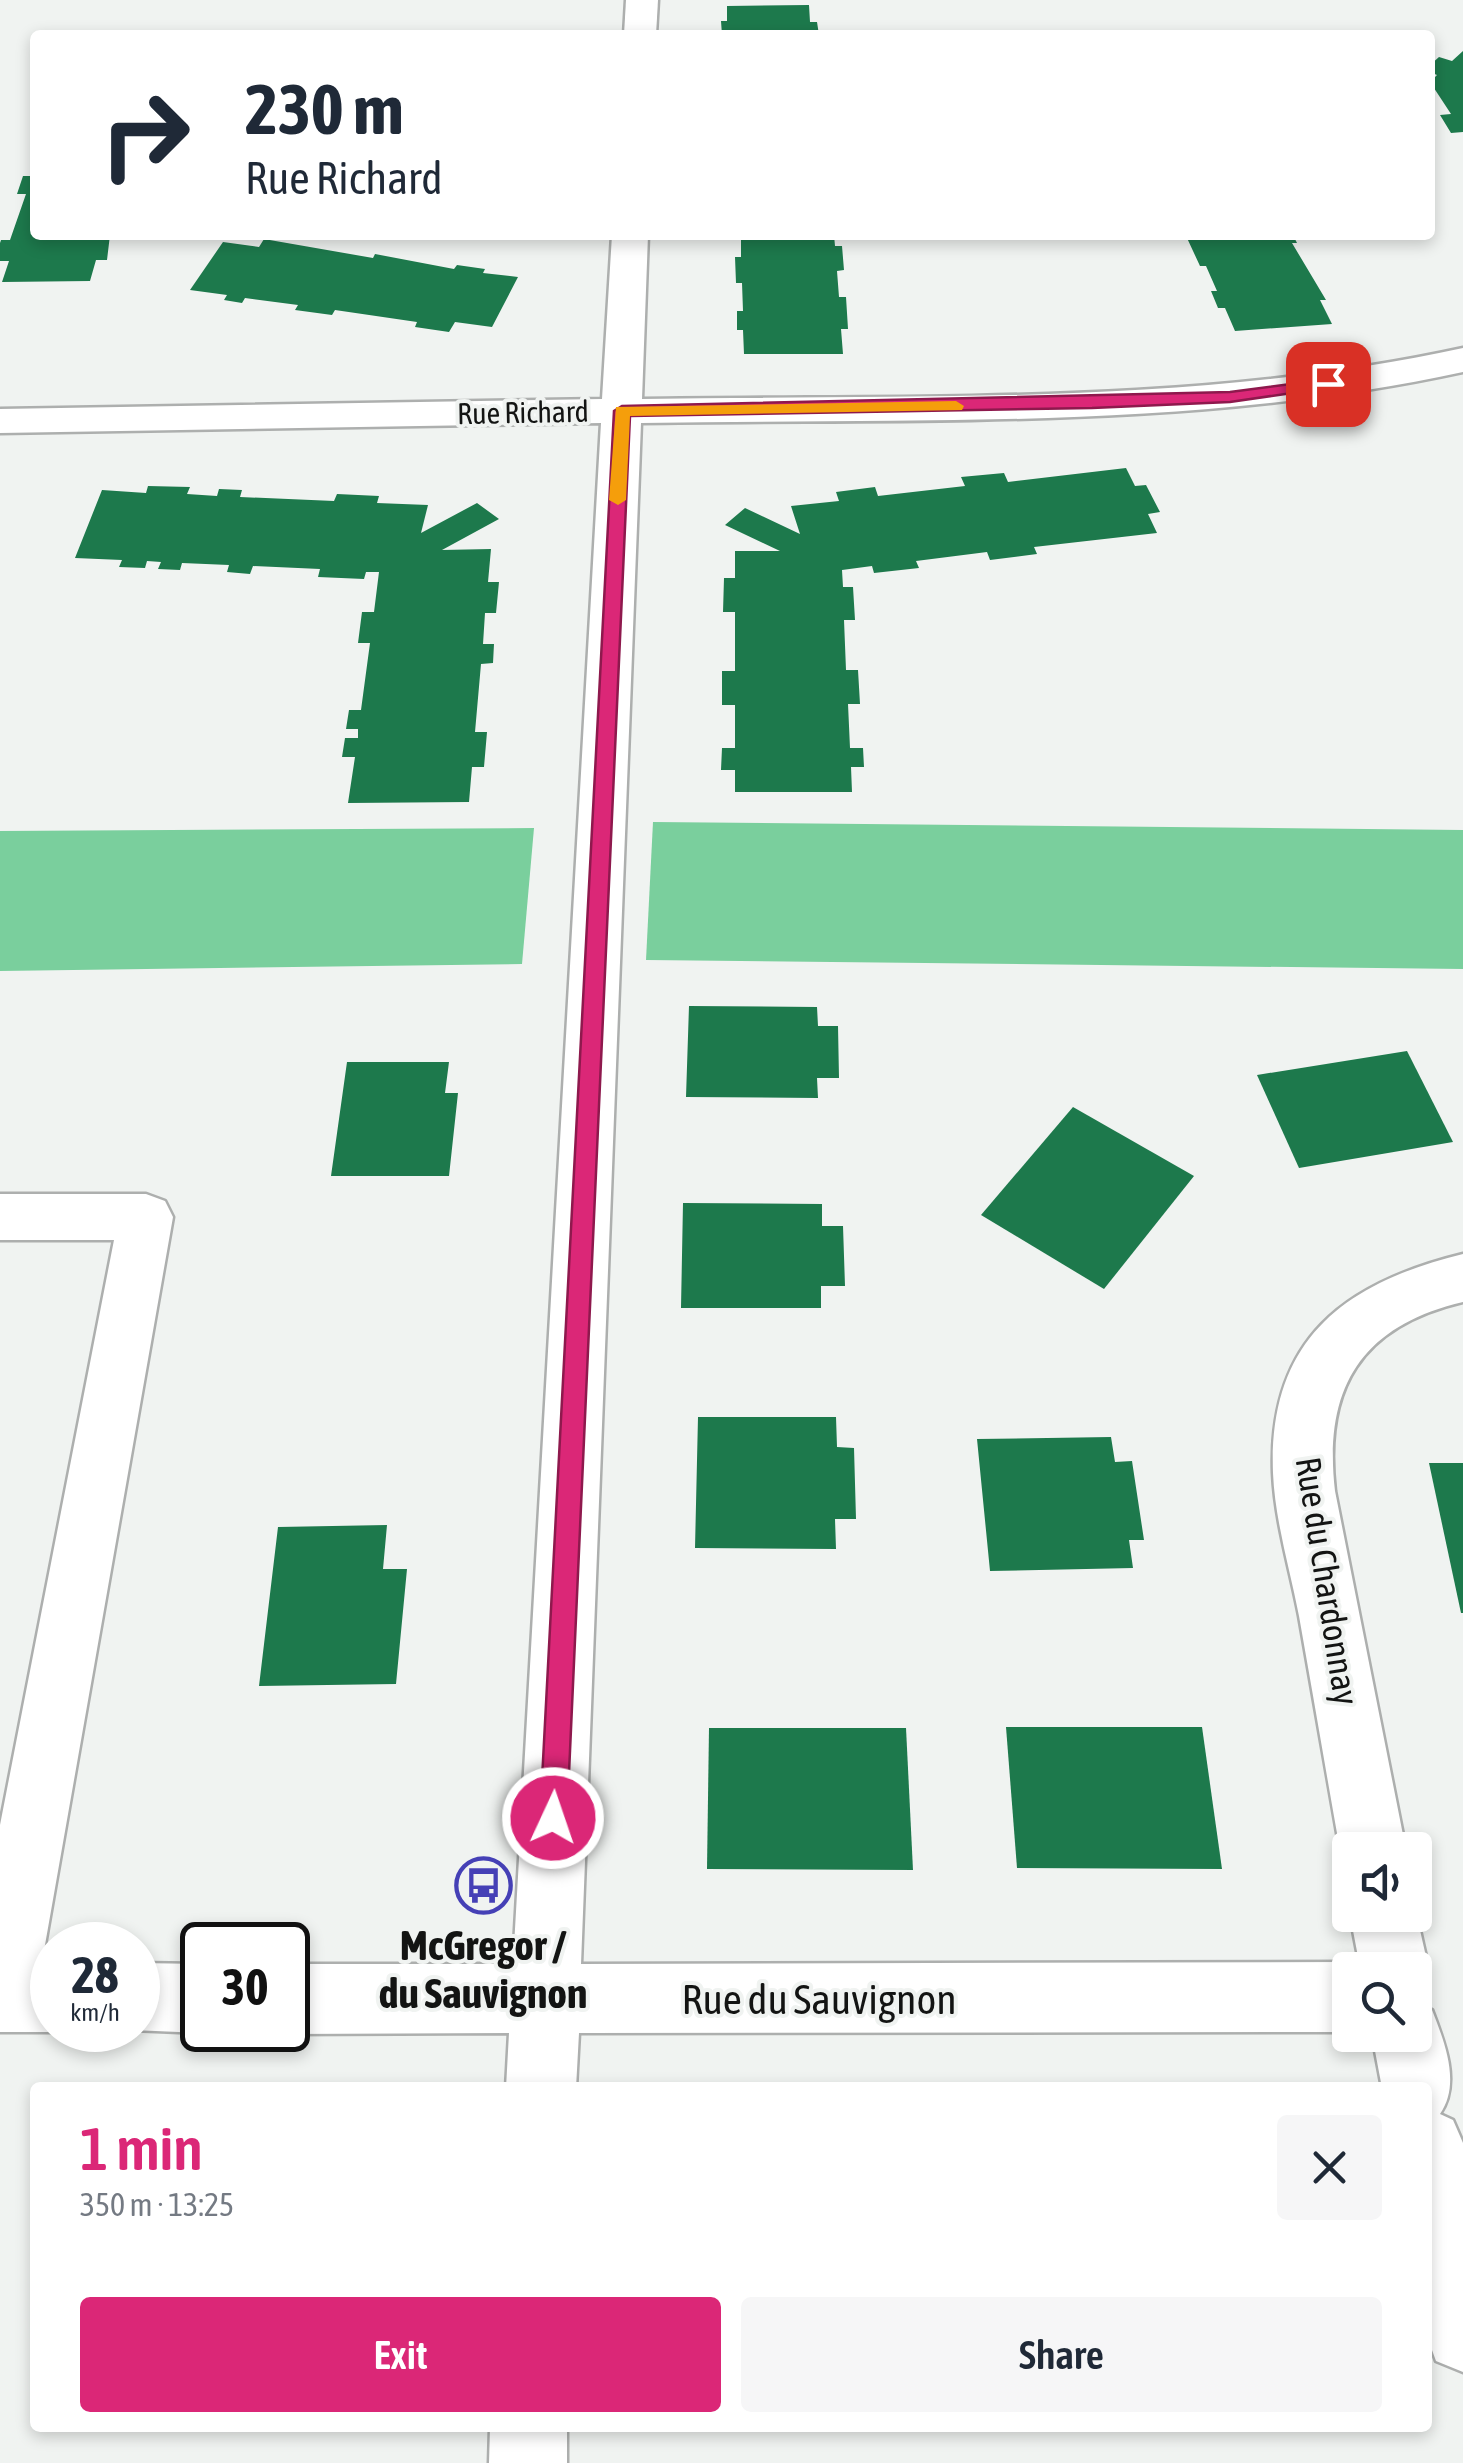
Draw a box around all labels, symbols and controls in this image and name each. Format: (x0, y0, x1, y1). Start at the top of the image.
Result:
text: 230 m (245, 69, 404, 149)
icon: right (80, 70, 210, 200)
text: Rue Richard (245, 152, 443, 204)
pin (1286, 342, 1371, 427)
icon: arrive (1301, 357, 1356, 412)
street label: Rue Richard (457, 394, 589, 430)
street label: Rue du Chardonnay (1289, 1454, 1367, 1708)
position arrow (501, 1766, 605, 1870)
map controls (1332, 1832, 1432, 2052)
button: sound (1332, 1832, 1432, 1932)
bus stop icon: McGregor / du Sauvignon (453, 1855, 513, 1915)
place label: McGregor / du Sauvignon (379, 1921, 587, 2017)
speed limit sign: 30 (180, 1922, 310, 2052)
text: 28 (71, 1946, 118, 2004)
button: search (1332, 1952, 1432, 2052)
street label: Rue du Sauvignon (681, 1975, 957, 2023)
text: km/h (70, 1998, 120, 2026)
text: 1 min (80, 2114, 203, 2183)
button: close (1277, 2115, 1382, 2220)
text: 350 m · 13:25 (80, 2186, 234, 2223)
button: Exit (80, 2297, 721, 2412)
button: Share (741, 2297, 1382, 2412)

